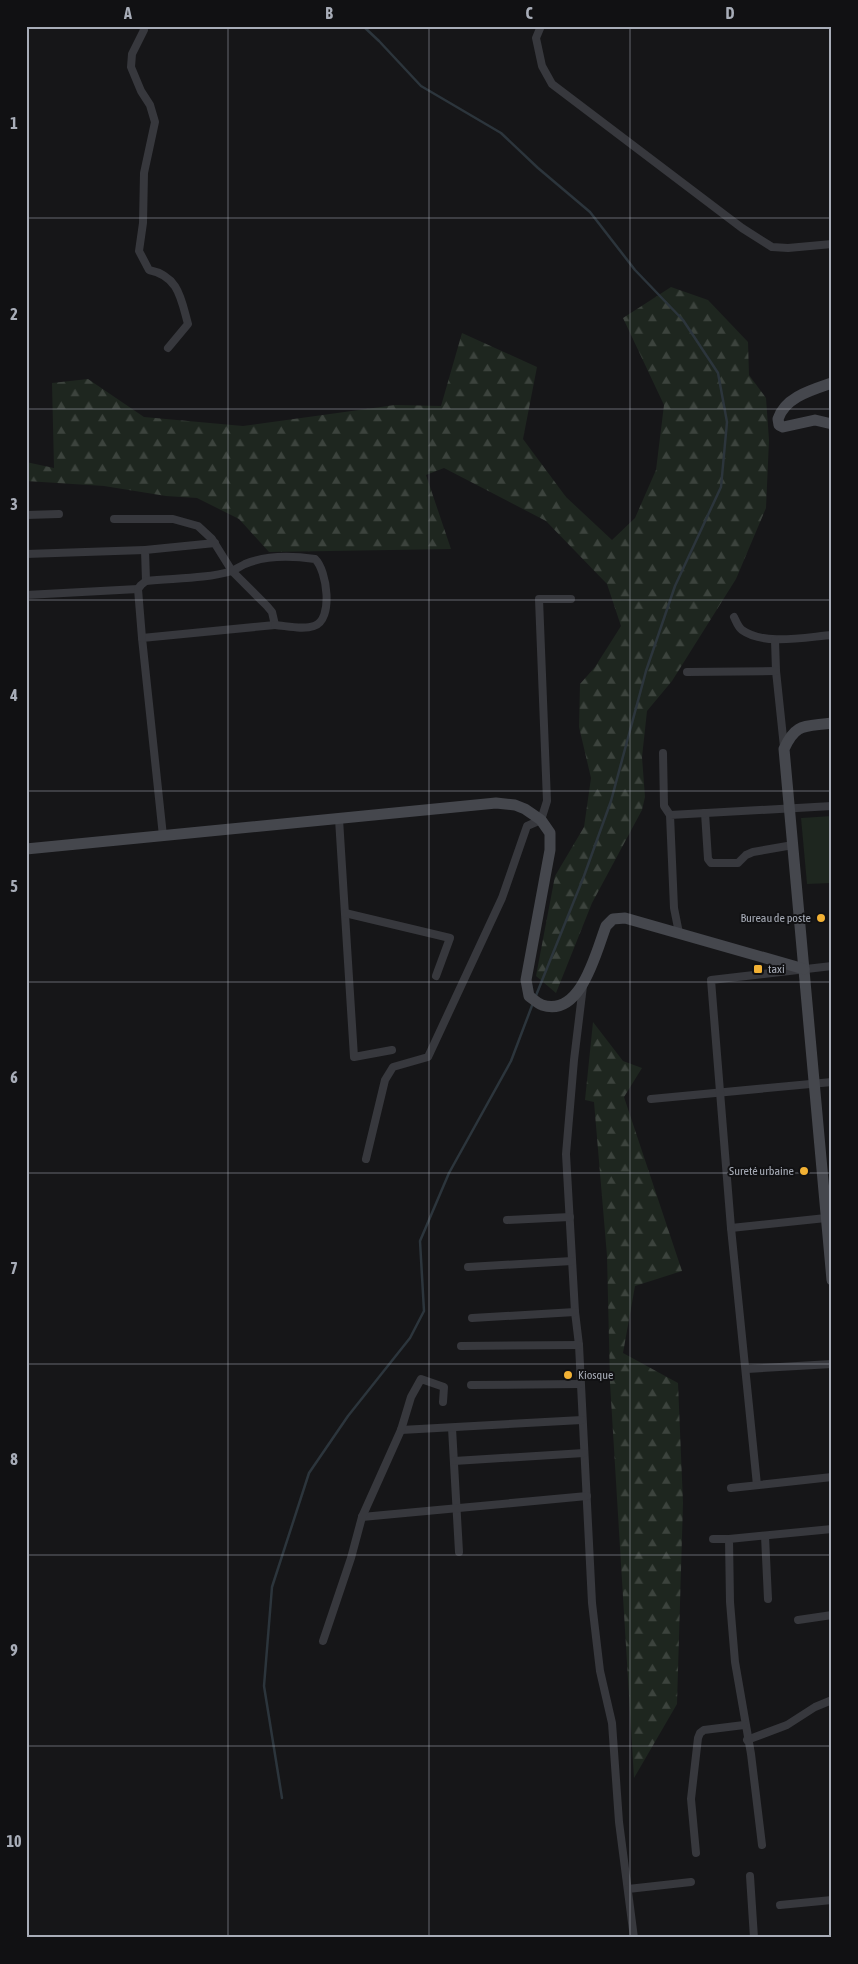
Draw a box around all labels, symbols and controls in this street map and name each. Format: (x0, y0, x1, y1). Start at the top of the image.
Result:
text: A (123, 4, 132, 22)
text: B (325, 4, 333, 22)
text: C (525, 4, 533, 22)
text: D (726, 4, 735, 22)
text: 1 (10, 114, 18, 132)
text: 2 (10, 305, 18, 323)
text: 3 (10, 495, 18, 513)
text: 4 (9, 686, 18, 704)
text: 5 (10, 877, 18, 895)
place label: Bureau de poste (740, 911, 811, 925)
marker: Bureau de poste (815, 912, 827, 924)
place label: taxi (768, 962, 785, 976)
marker: taxi (752, 963, 764, 975)
text: 6 (10, 1068, 18, 1086)
place label: Sureté urbaine (729, 1164, 794, 1178)
marker: Sureté urbaine (798, 1165, 810, 1177)
text: 7 (10, 1259, 18, 1277)
place label: Kiosque (578, 1368, 613, 1382)
marker: Kiosque (562, 1369, 574, 1381)
text: 8 (10, 1450, 18, 1468)
text: 9 (10, 1641, 18, 1659)
text: 10 (6, 1832, 22, 1850)

